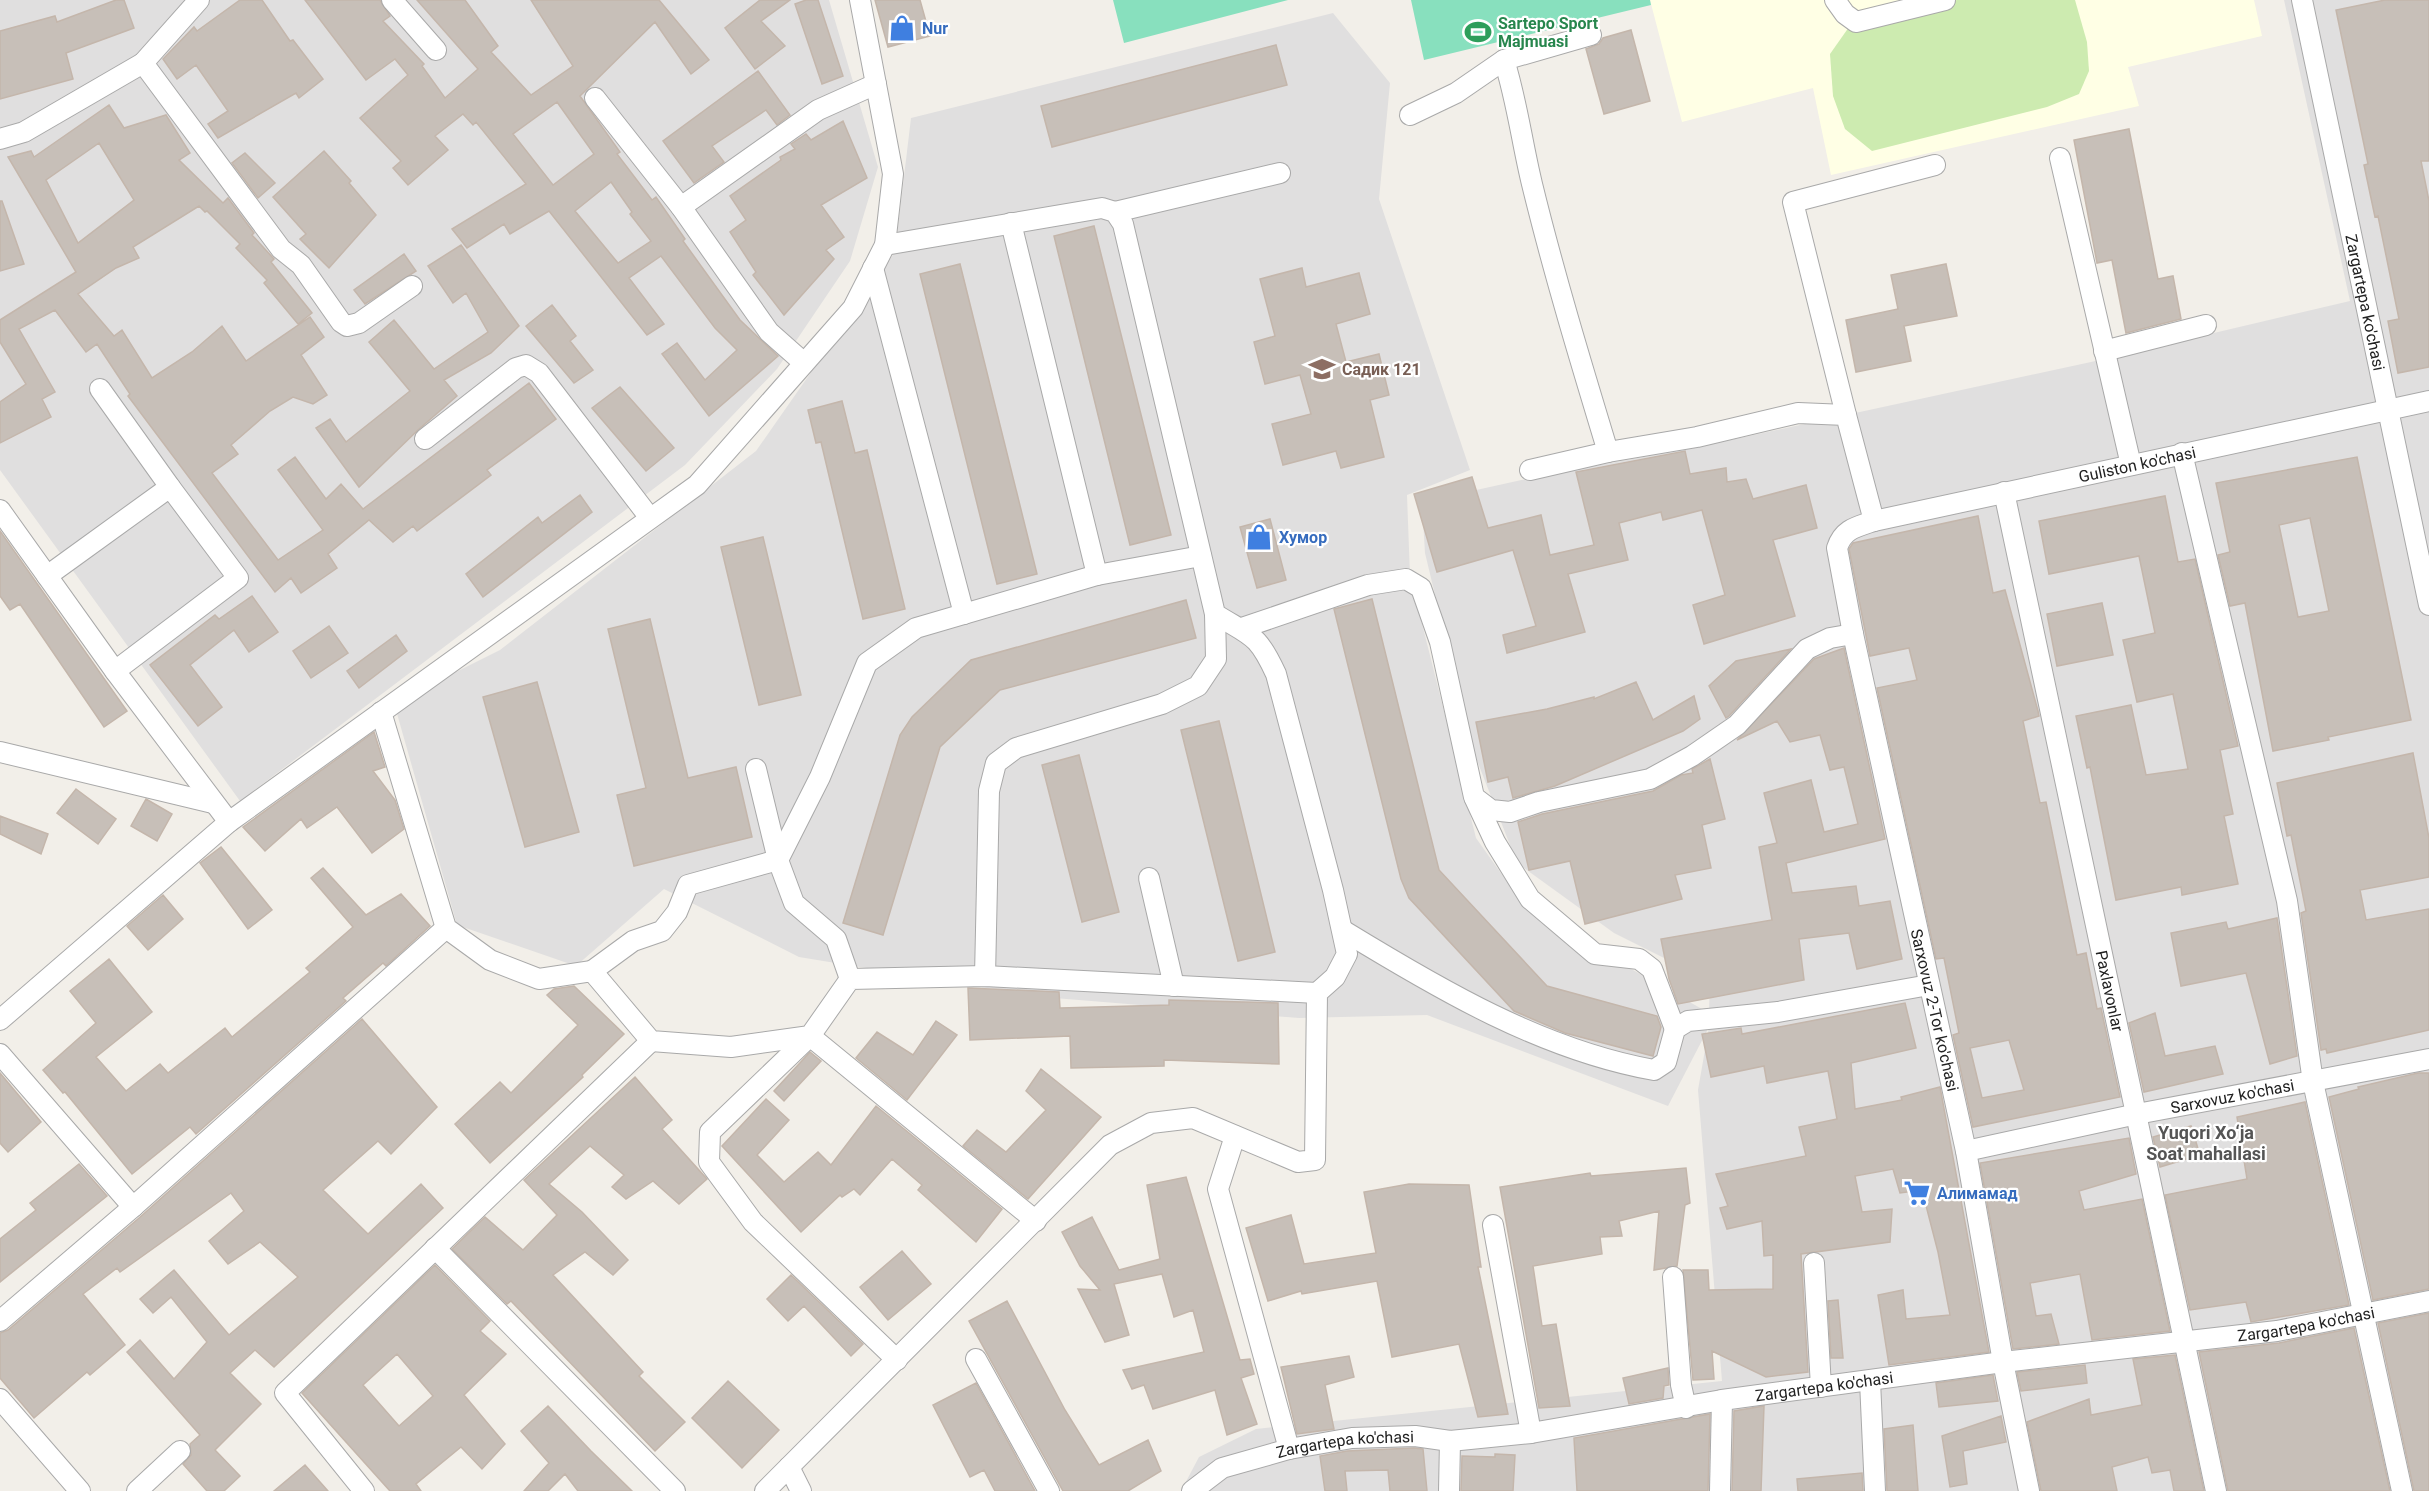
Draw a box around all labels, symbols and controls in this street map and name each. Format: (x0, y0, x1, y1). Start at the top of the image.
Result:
shop icon: Nur (887, 13, 917, 43)
place label: Sartepo Sport Majmuasi (1498, 14, 1599, 51)
sports icon: Sartepo Sport Majmuasi (1463, 17, 1493, 47)
place label: Nur (922, 19, 948, 38)
street label: Zargartepa ko'chasi (2341, 233, 2389, 372)
school or university icon: Садик 121 (1307, 354, 1337, 384)
place label: Садик 121 (1342, 360, 1421, 379)
street label: Guliston ko'chasi (2077, 443, 2198, 486)
shop icon: Хумор (1244, 522, 1274, 552)
place label: Хумор (1279, 528, 1327, 547)
street label: Sarxovuz 2-Tor ko'chasi (1907, 927, 1962, 1093)
street label: Paxlavonlar (2091, 949, 2127, 1034)
street label: Sarxovuz ko'chasi (2169, 1076, 2296, 1117)
district label: Yuqori Xo‘ja Soat mahallasi (2146, 1122, 2266, 1164)
supermarket icon: Алимамад (1902, 1178, 1932, 1208)
place label: Алимамад (1937, 1184, 2018, 1203)
street label: Zargartepa ko'chasi (2236, 1303, 2376, 1345)
street label: Zargartepa ko'chasi (1754, 1368, 1894, 1405)
street label: Zargartepa ko'chasi (1274, 1427, 1414, 1462)

